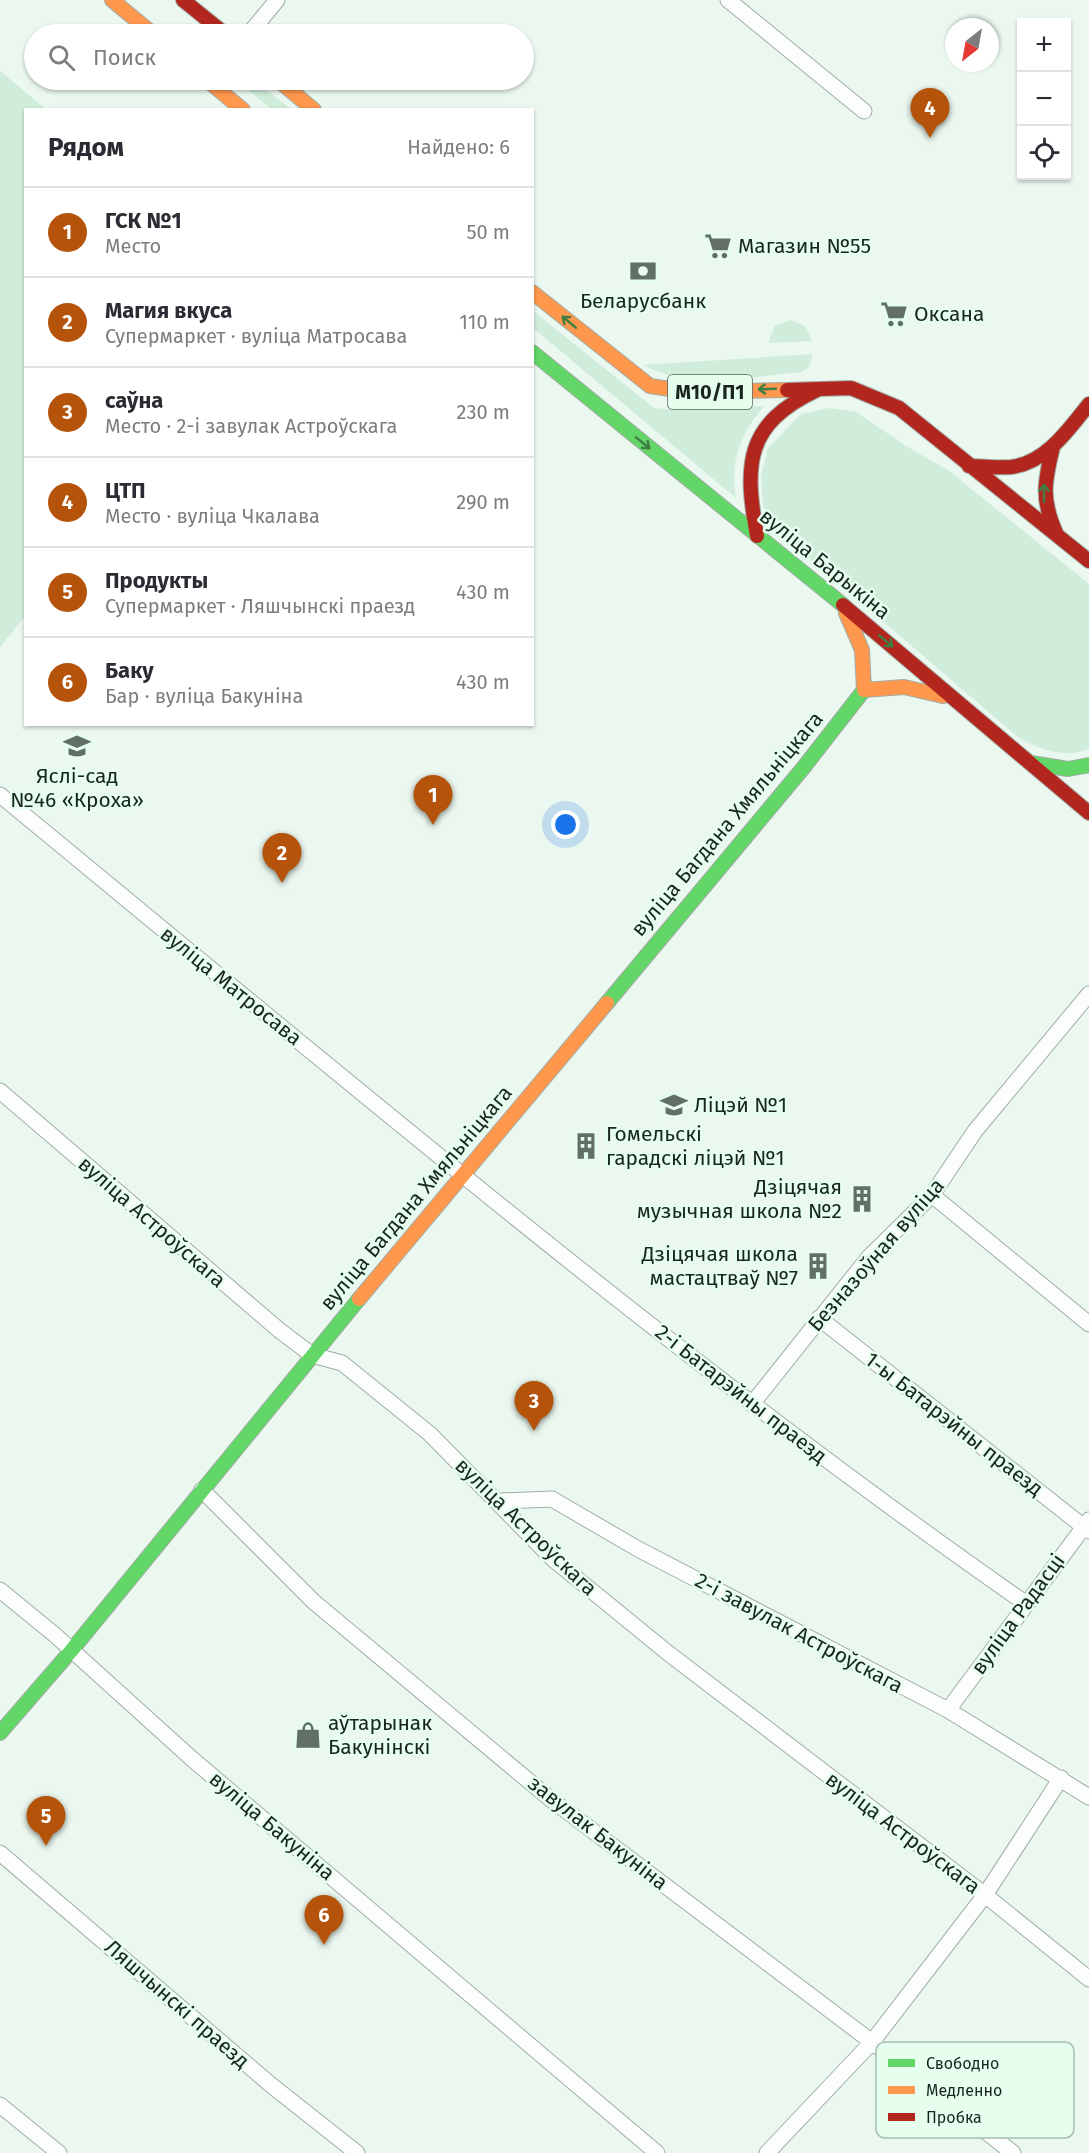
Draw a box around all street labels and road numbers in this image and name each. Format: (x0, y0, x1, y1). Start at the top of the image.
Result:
road number: М10/П1 (668, 375, 752, 409)
street label: вуліца Барыкіна (754, 503, 896, 625)
street label: вуліца Багдана Хмяльніцкага (625, 706, 829, 942)
street label: вуліца Матросава (155, 921, 307, 1051)
street label: вуліца Багдана Хмяльніцкага (314, 1080, 518, 1316)
street label: вуліца Астроўскага (73, 1151, 231, 1293)
street label: Безназоўная вуліца (802, 1173, 950, 1337)
street label: 2-і Батарэйны праезд (650, 1319, 832, 1469)
street label: 1-ы Батарэйны праезд (860, 1346, 1048, 1502)
street label: вуліца Астроўскага (450, 1453, 602, 1601)
street label: вуліца Радасці (966, 1549, 1070, 1679)
street label: 2-і завулак Астроўскага (691, 1567, 907, 1699)
street label: вуліца Бакуніна (204, 1766, 340, 1886)
street label: вуліца Астроўскага (820, 1766, 986, 1900)
street label: завулак Бакуніна (523, 1770, 673, 1896)
street label: Ляшчынскі праезд (99, 1934, 255, 2074)

